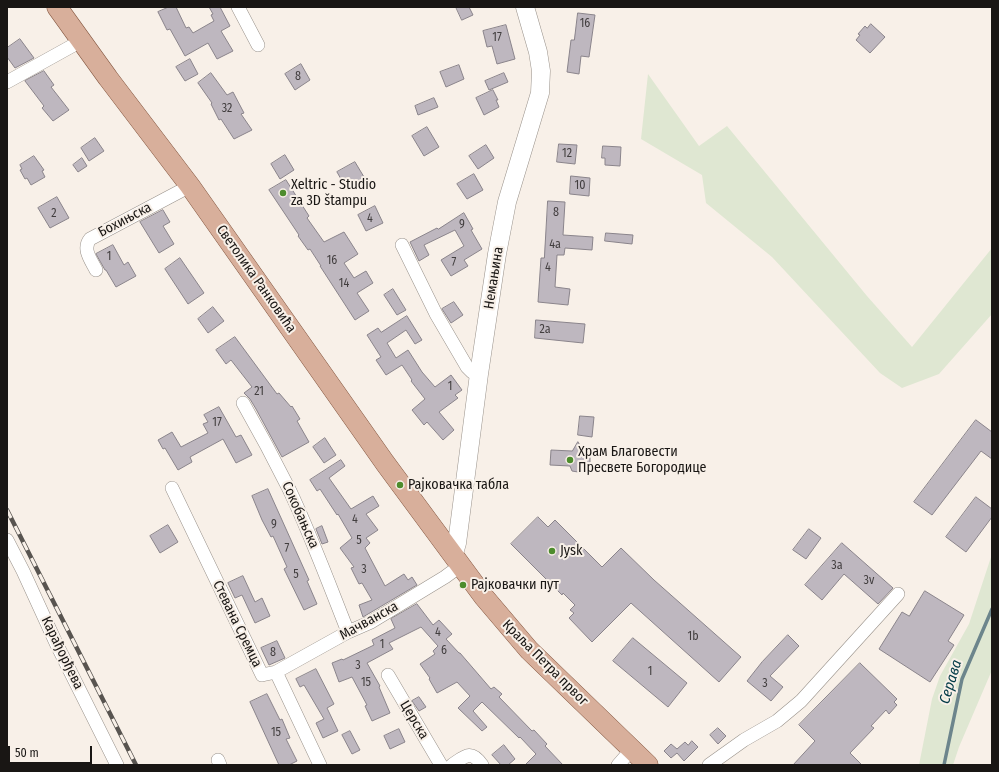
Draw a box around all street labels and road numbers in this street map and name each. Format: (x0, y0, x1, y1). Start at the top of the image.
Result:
street label: Бохињска (96, 199, 154, 241)
street label: Светолика Ранковића (212, 222, 300, 336)
street label: Немањина (481, 246, 507, 310)
street label: Сокобањска (278, 479, 322, 551)
street label: Стевана Сремца (209, 578, 265, 670)
street label: Мачванска (337, 598, 401, 644)
street label: Карађорђева (37, 614, 87, 692)
street label: Краља Петра првог (499, 617, 591, 709)
street label: Церска (396, 698, 432, 742)

